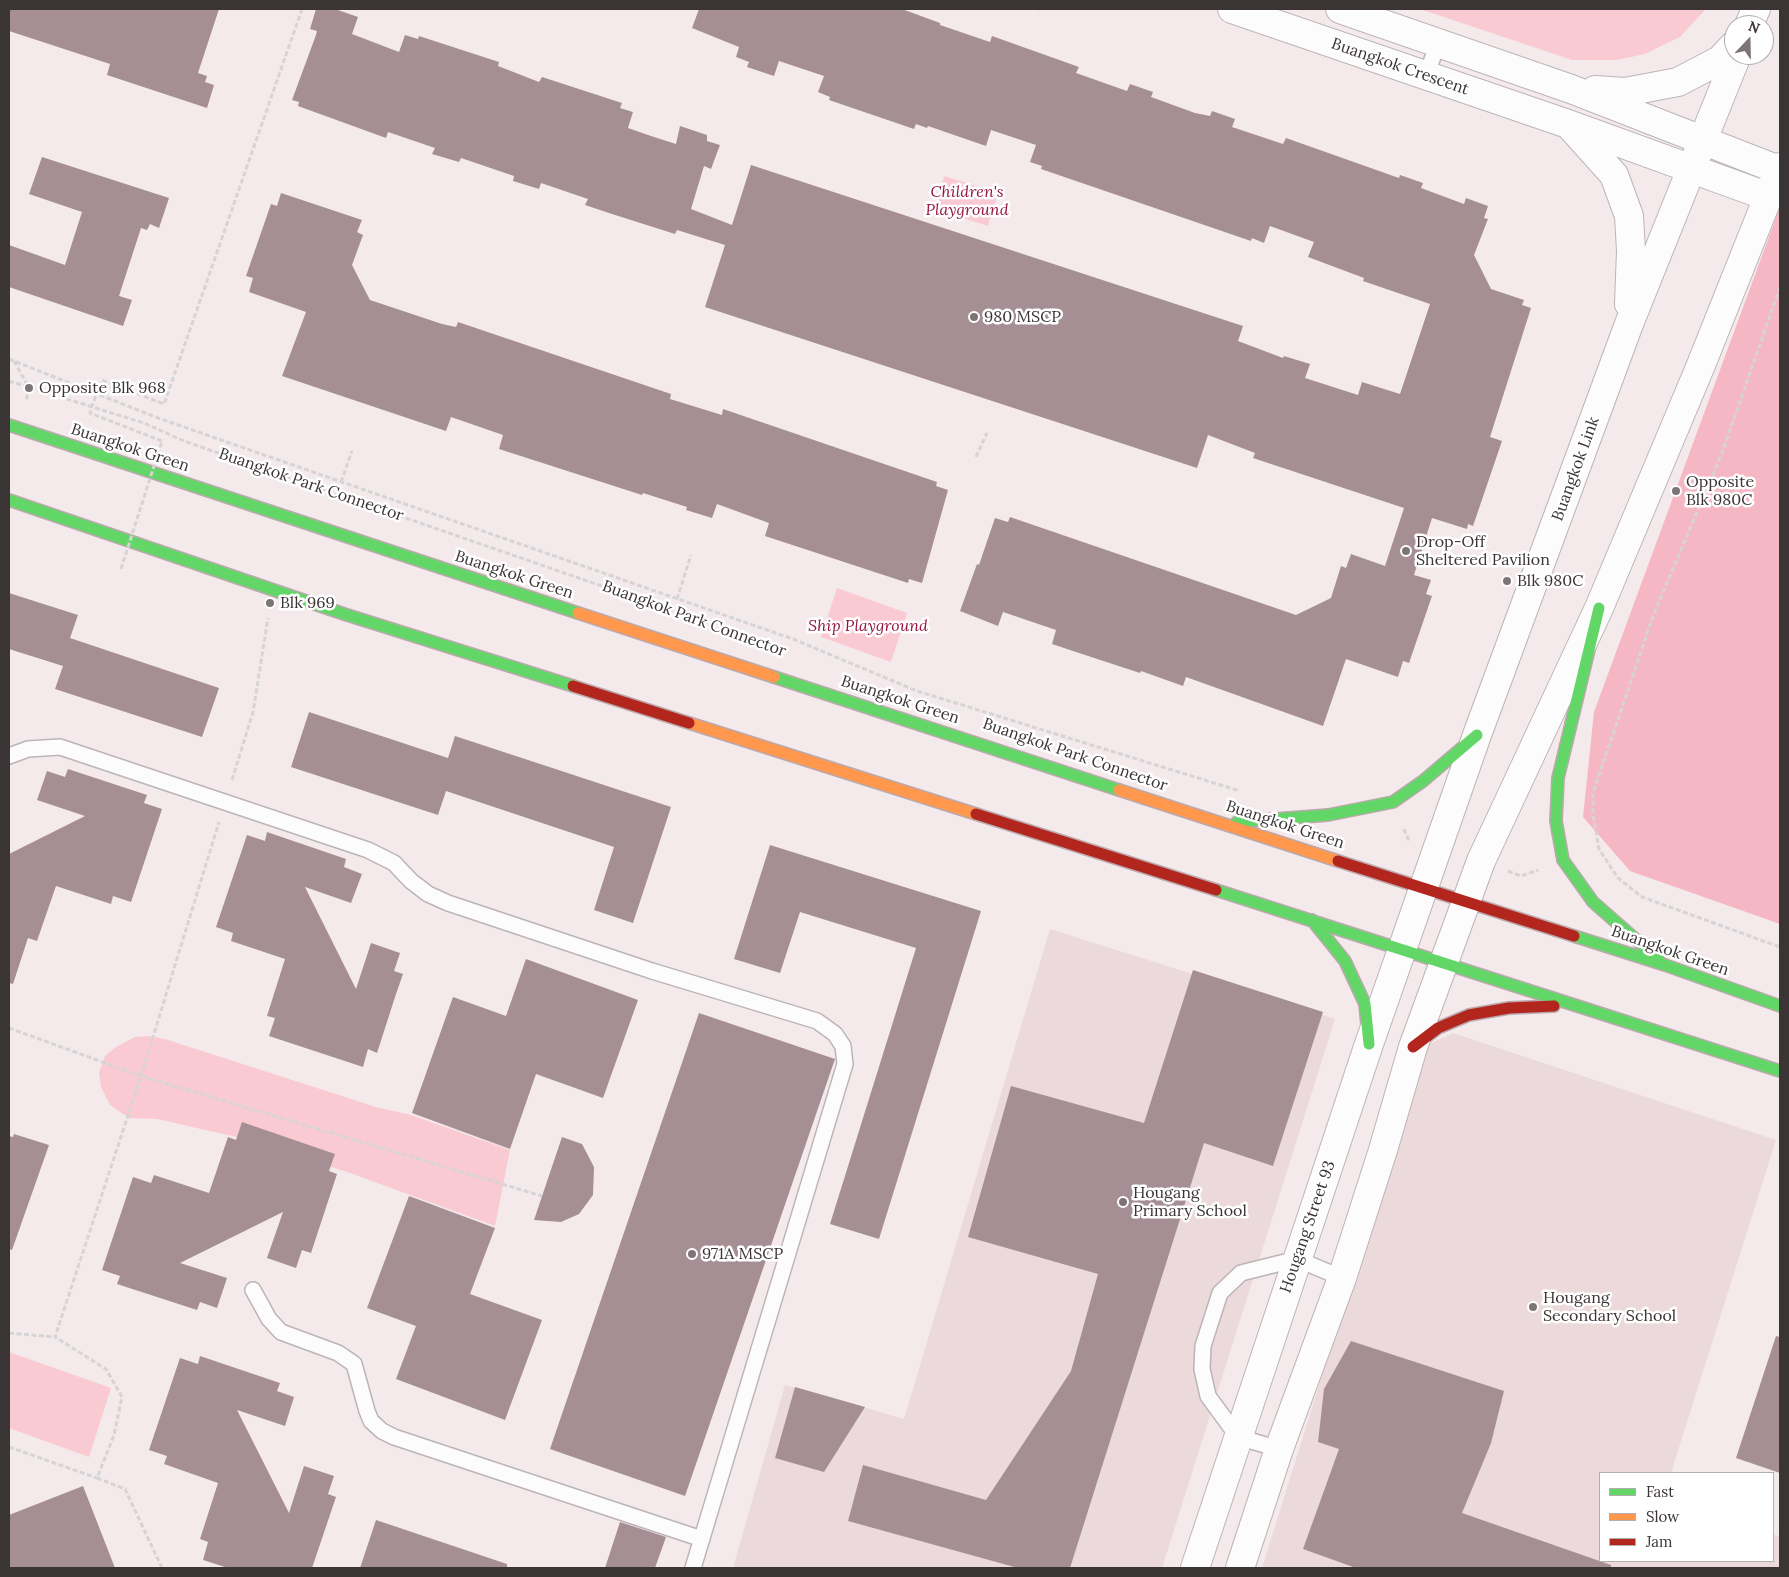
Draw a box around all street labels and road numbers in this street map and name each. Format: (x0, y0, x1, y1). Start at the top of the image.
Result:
street label: Buangkok Crescent (1329, 34, 1471, 100)
street label: Buangkok Link (1548, 414, 1604, 524)
street label: Buangkok Green (68, 420, 192, 476)
street label: Buangkok Park Connector (216, 444, 406, 526)
street label: Buangkok Green (452, 547, 576, 603)
street label: Buangkok Park Connector (599, 577, 789, 661)
street label: Buangkok Green (838, 672, 962, 728)
street label: Buangkok Park Connector (980, 714, 1170, 796)
street label: Buangkok Green (1223, 797, 1347, 853)
street label: Buangkok Green (1609, 922, 1731, 980)
street label: Hougang Street 93 (1276, 1158, 1340, 1296)

